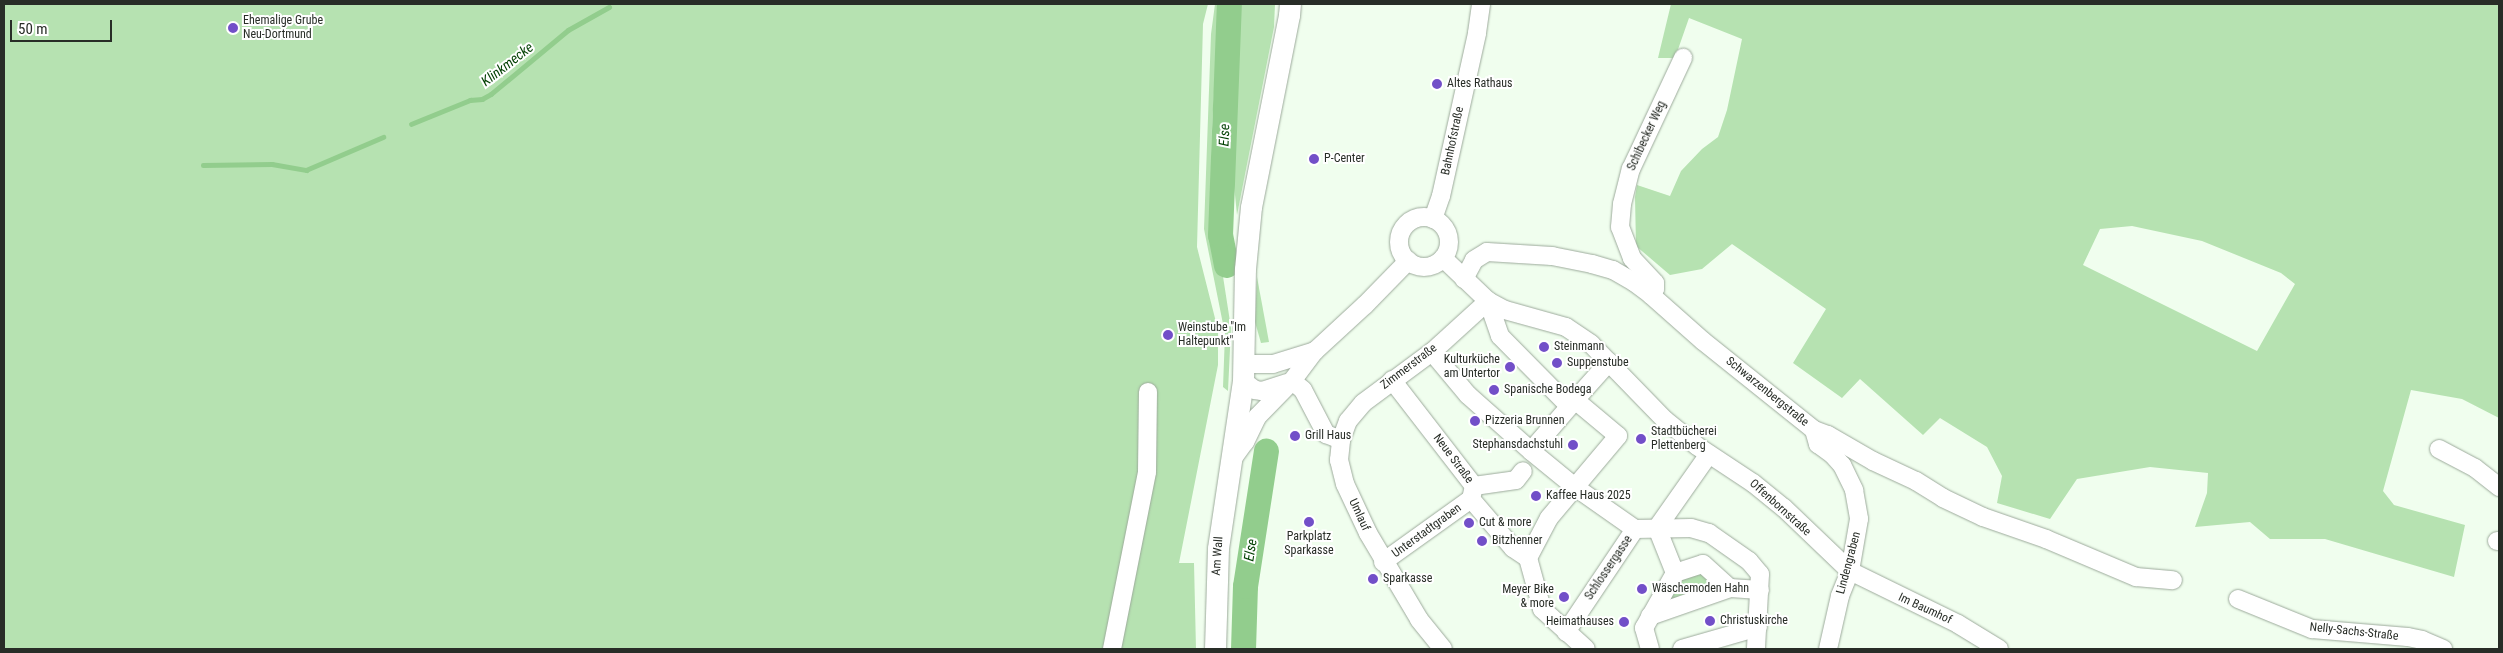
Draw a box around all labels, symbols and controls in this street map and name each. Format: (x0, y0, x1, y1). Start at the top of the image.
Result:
scale bar (12, 10, 115, 42)
place label: Ehemalige Grube Neu-Dortmund (243, 14, 323, 42)
text: 50 m (18, 20, 48, 38)
marker: Ehemalige Grube Neu-Dortmund (227, 22, 239, 34)
water label: Klinkmecke (478, 38, 536, 90)
place label: Altes Rathaus (1447, 77, 1513, 91)
marker: Altes Rathaus (1431, 78, 1443, 90)
street label: Schibecker Weg (1625, 99, 1669, 173)
street label: Bahnhofstraße (1439, 105, 1467, 177)
water label: Else (1215, 124, 1233, 146)
place label: P-Center (1324, 152, 1365, 166)
marker: P-Center (1308, 153, 1320, 165)
place label: Weinstube "Im Haltepunkt" (1178, 321, 1246, 349)
marker: Weinstube "Im Haltepunkt" (1162, 329, 1174, 341)
place label: Steinmann (1554, 340, 1604, 354)
street label: Zimmerstraße (1378, 341, 1440, 393)
marker: Steinmann (1538, 341, 1550, 353)
place label: Kulturküche am Untertor (1444, 353, 1500, 381)
street label: Schwarzenbergstraße (1723, 354, 1811, 430)
place label: Suppenstube (1567, 356, 1629, 370)
marker: Suppenstube (1551, 357, 1563, 369)
marker: Kulturküche am Untertor (1504, 361, 1516, 373)
place label: Spanische Bodega (1504, 383, 1591, 397)
marker: Spanische Bodega (1488, 384, 1500, 396)
place label: Pizzeria Brunnen (1485, 414, 1564, 428)
marker: Pizzeria Brunnen (1469, 415, 1481, 427)
place label: Stadtbücherei Plettenberg (1651, 425, 1717, 453)
place label: Grill Haus (1305, 429, 1351, 443)
marker: Grill Haus (1289, 430, 1301, 442)
street label: Neue Straße (1430, 431, 1476, 487)
marker: Stadtbücherei Plettenberg (1635, 433, 1647, 445)
place label: Stephansdachstuhl (1472, 438, 1563, 452)
marker: Stephansdachstuhl (1567, 439, 1579, 451)
street label: Offenbornstraße (1746, 477, 1814, 539)
place label: Kaffee Haus 2025 (1546, 489, 1631, 503)
marker: Kaffee Haus 2025 (1530, 490, 1542, 502)
street label: Umlauf (1345, 497, 1373, 533)
street label: Unterstadtgraben (1390, 501, 1464, 561)
marker: Parkplatz Sparkasse (1303, 516, 1315, 528)
place label: Cut & more (1479, 516, 1531, 530)
marker: Cut & more (1463, 517, 1475, 529)
place label: Parkplatz Sparkasse (1284, 530, 1334, 558)
street label: Lindengraben (1834, 530, 1864, 596)
street label: Schlossergasse (1582, 533, 1636, 603)
place label: Bitzhenner (1492, 534, 1542, 548)
marker: Bitzhenner (1476, 535, 1488, 547)
street label: Am Wall (1209, 536, 1227, 576)
water label: Else (1240, 538, 1260, 562)
place label: Sparkasse (1383, 572, 1432, 586)
marker: Sparkasse (1367, 573, 1379, 585)
place label: Wäschemoden Hahn (1652, 582, 1749, 596)
place label: Meyer Bike & more (1502, 583, 1554, 611)
marker: Wäschemoden Hahn (1636, 583, 1648, 595)
street label: Im Baumhof (1896, 590, 1954, 628)
marker: Meyer Bike & more (1558, 591, 1570, 603)
place label: Christuskirche (1720, 614, 1788, 628)
place label: Heimathauses (1546, 615, 1614, 629)
marker: Christuskirche (1704, 615, 1716, 627)
marker: Heimathauses (1618, 616, 1630, 628)
street label: Nelly-Sachs-Straße (2309, 620, 2399, 644)

